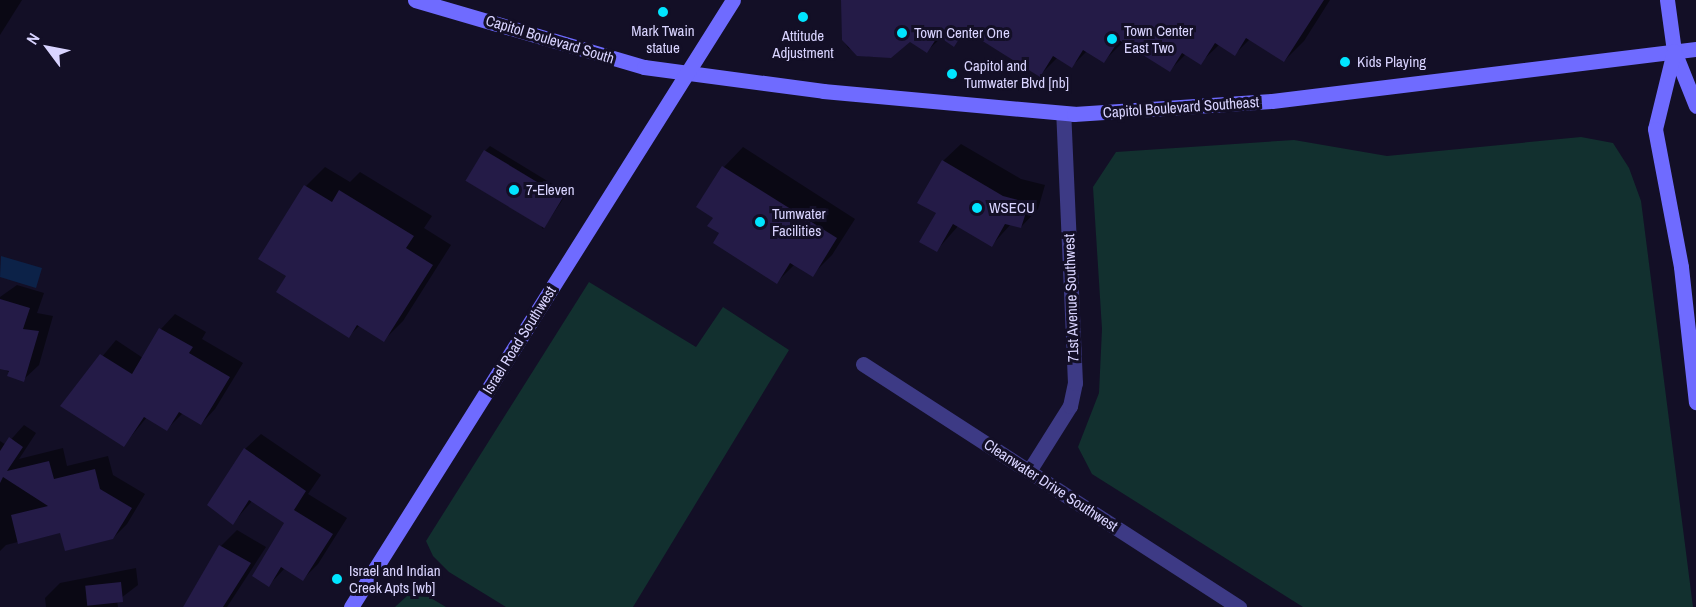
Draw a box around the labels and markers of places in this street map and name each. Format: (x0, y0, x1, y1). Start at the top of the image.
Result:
marker: Mark Twain statue (656, 5, 670, 19)
marker: Attitude Adjustment (796, 10, 810, 24)
place label: Mark Twain statue (631, 21, 695, 56)
place label: Town Center East Two (1124, 21, 1193, 56)
place label: Town Center One (914, 24, 1010, 42)
place label: Attitude Adjustment (772, 26, 834, 61)
marker: Town Center One (895, 26, 909, 40)
marker: Town Center East Two (1105, 32, 1119, 46)
place label: Kids Playing (1357, 53, 1426, 71)
marker: Kids Playing (1338, 55, 1352, 69)
place label: Capitol and Tumwater Blvd [nb] (964, 56, 1069, 91)
marker: Capitol and Tumwater Blvd [nb] (945, 67, 959, 81)
place label: 7-Eleven (526, 181, 575, 199)
marker: 7-Eleven (507, 183, 521, 197)
place label: WSECU (989, 199, 1035, 217)
marker: WSECU (970, 201, 984, 215)
place label: Tumwater Facilities (772, 204, 826, 239)
marker: Tumwater Facilities (753, 215, 767, 229)
place label: Israel and Indian Creek Apts [wb] (349, 561, 441, 596)
marker: Israel and Indian Creek Apts [wb] (330, 572, 344, 586)

